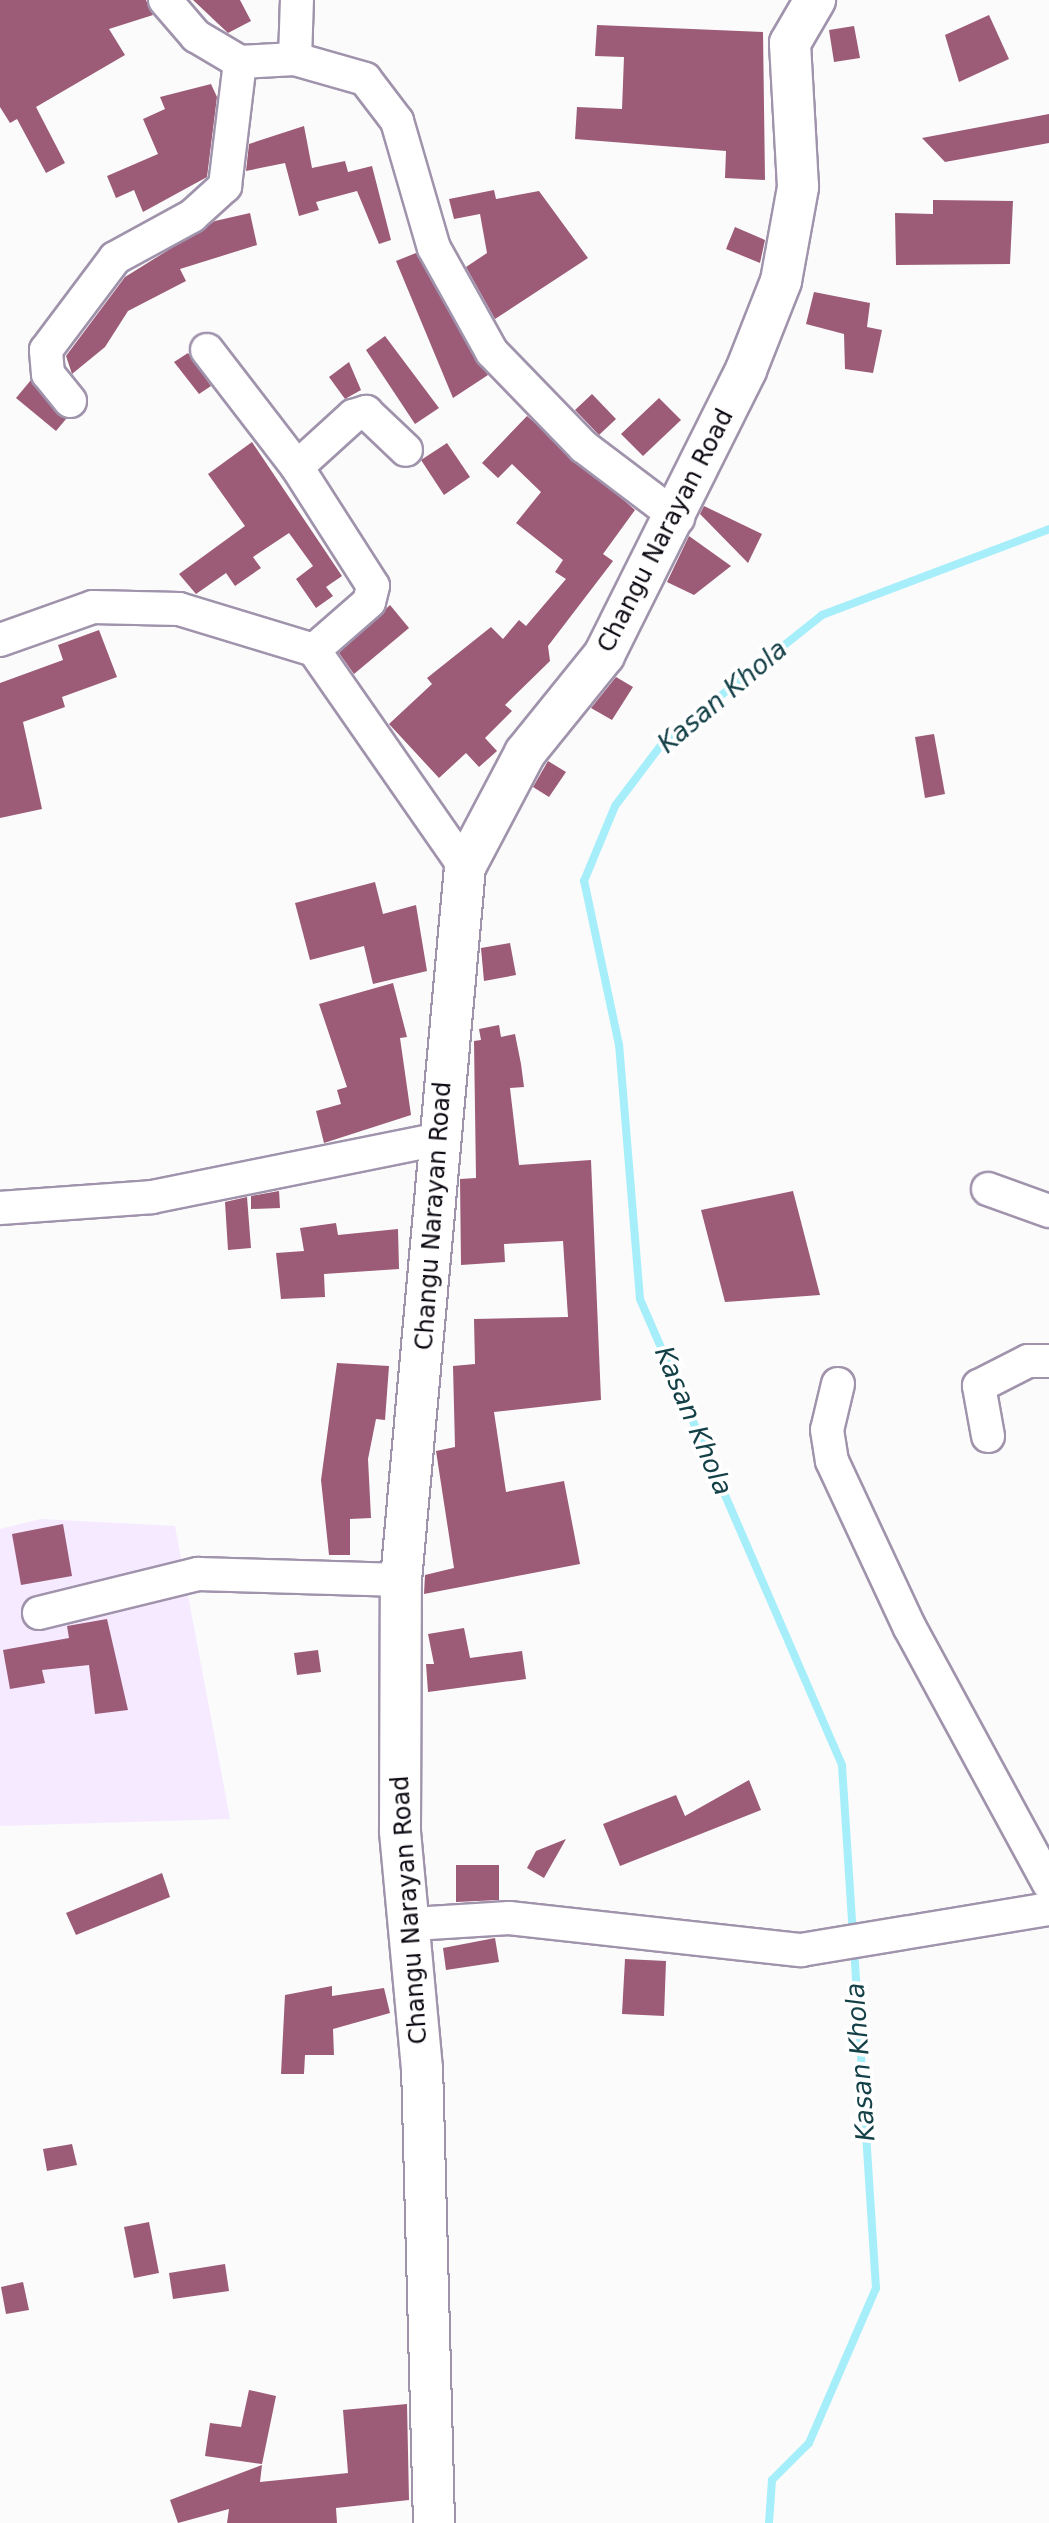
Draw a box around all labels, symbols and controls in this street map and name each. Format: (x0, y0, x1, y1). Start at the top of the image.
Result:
street label: Changu Narayan Road (592, 405, 740, 657)
water label: Kasan Khola (652, 634, 794, 760)
street label: Changu Narayan Road (410, 1081, 458, 1351)
water label: Kasan Khola (648, 1342, 738, 1500)
street label: Changu Narayan Road (386, 1775, 434, 2045)
water label: Kasan Khola (840, 1982, 882, 2142)

